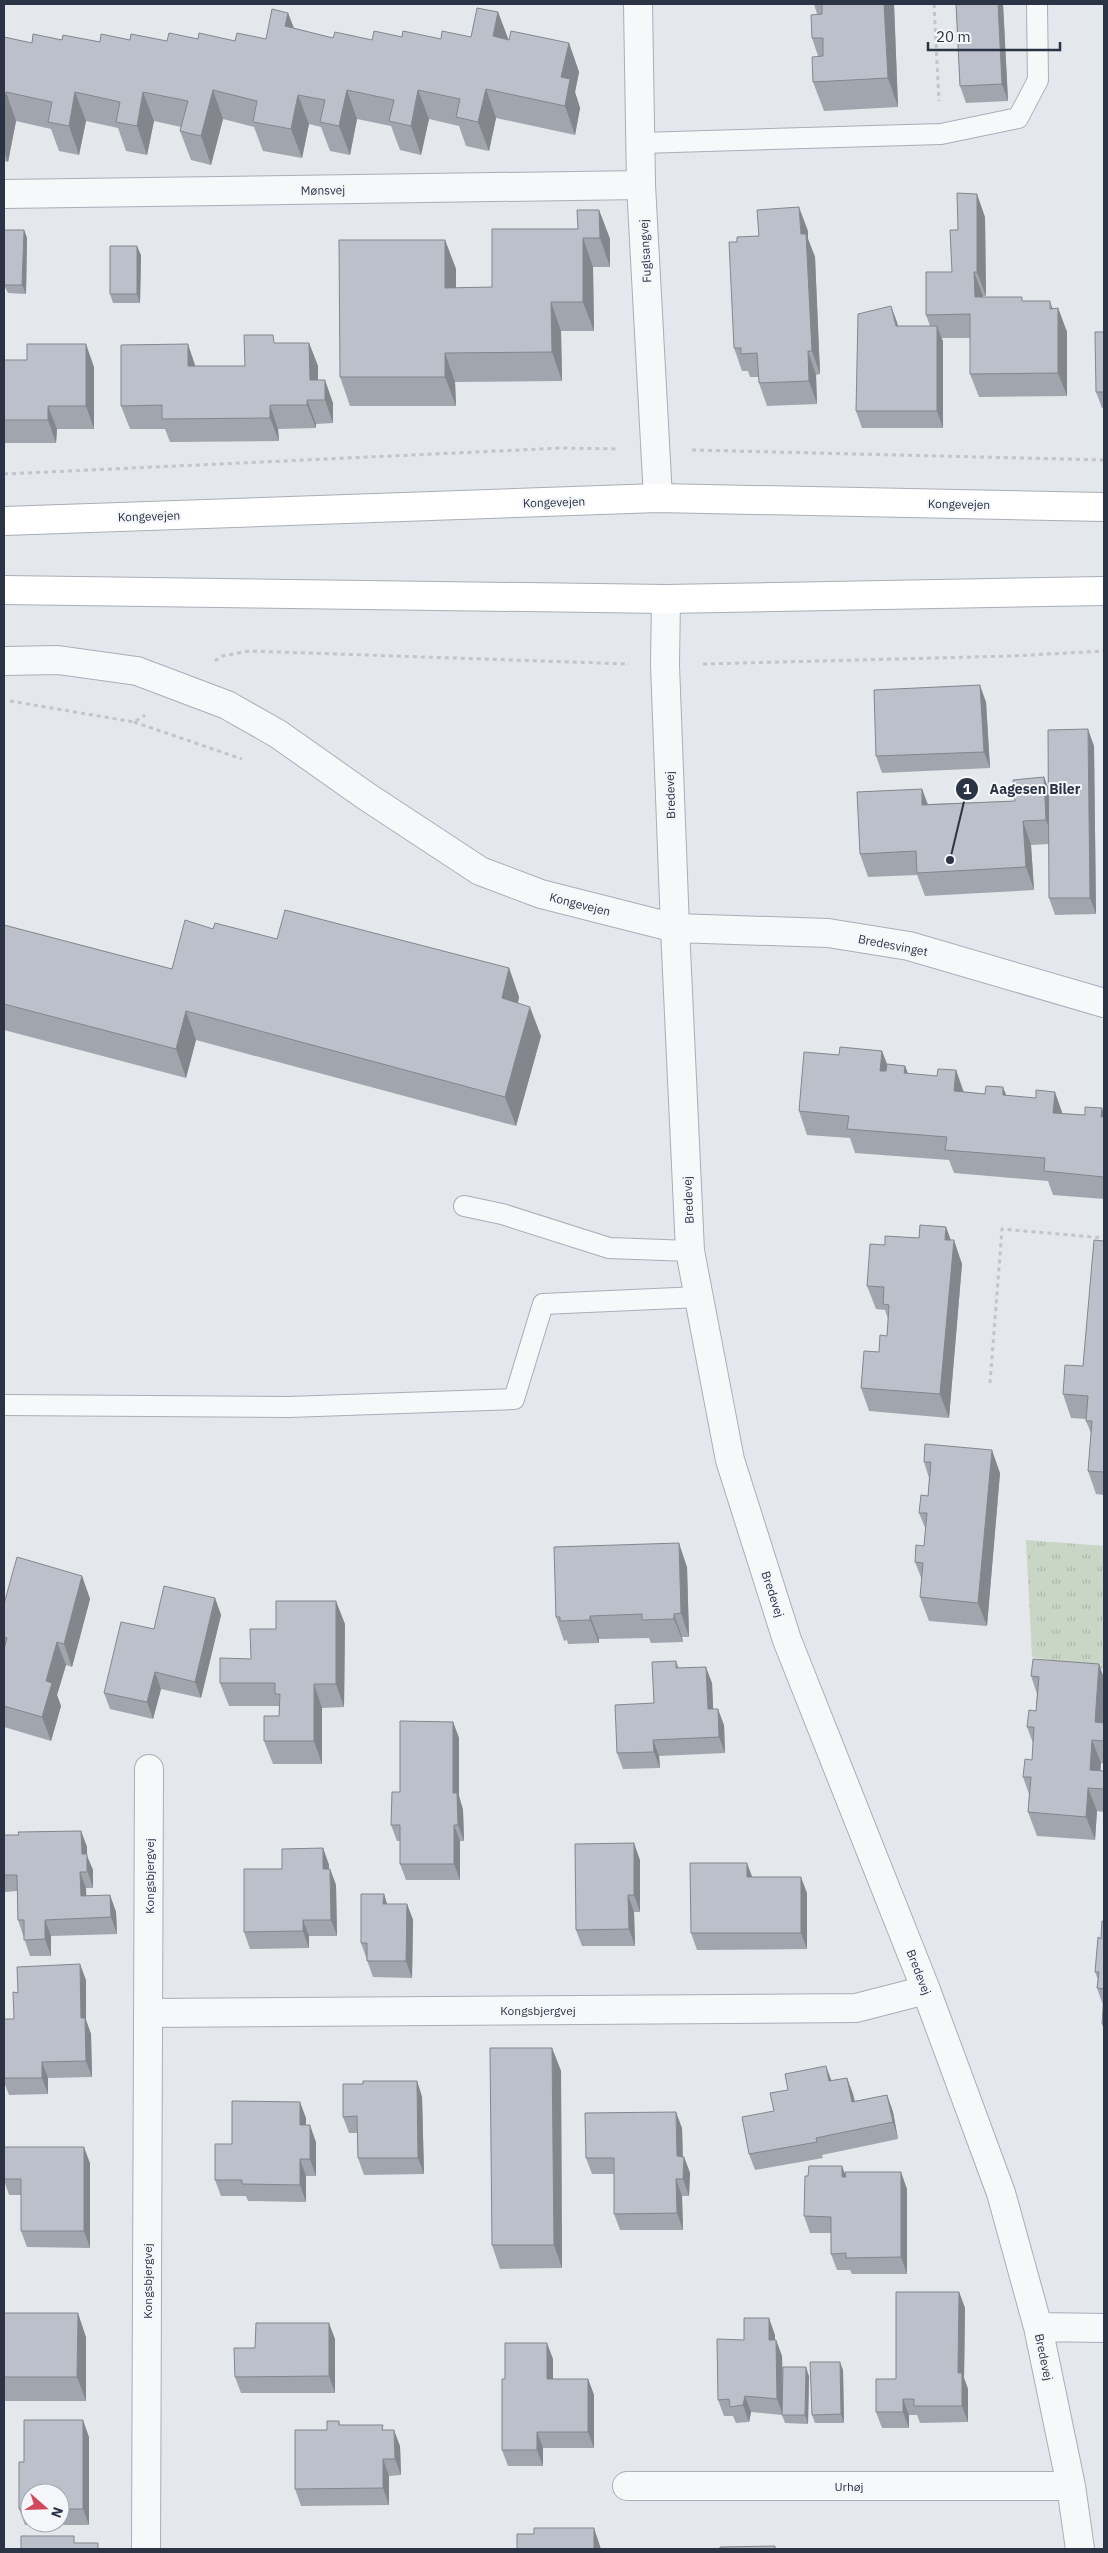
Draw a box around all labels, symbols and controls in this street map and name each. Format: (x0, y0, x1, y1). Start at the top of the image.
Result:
scale bar (928, 20, 1060, 52)
text: 20 m (936, 27, 971, 46)
street label: Mønsvej (301, 182, 345, 198)
street label: Fuglsangvej (636, 219, 654, 283)
street label: Kongevejen (523, 493, 585, 511)
street label: Kongevejen (928, 496, 990, 512)
street label: Kongevejen (118, 507, 180, 525)
street label: Bredevej (662, 771, 678, 819)
callout: Aagesen Biler (954, 775, 1090, 804)
text: 1 (962, 779, 972, 798)
text: Aagesen Biler (990, 780, 1081, 798)
street label: Kongevejen (548, 889, 612, 919)
street label: Bredesvinget (857, 931, 929, 959)
street label: Bredevej (679, 1176, 697, 1224)
street label: Bredevej (759, 1569, 787, 1619)
street label: Kongsbjergvej (142, 1838, 157, 1914)
street label: Bredevej (903, 1947, 935, 1997)
street label: Kongsbjergvej (500, 2003, 576, 2018)
street label: Kongsbjergvej (140, 2243, 155, 2319)
street label: Bredevej (1032, 2332, 1056, 2382)
street label: Urhøj (834, 2479, 864, 2494)
north arrow (20, 2483, 70, 2533)
text: N (47, 2505, 67, 2520)

